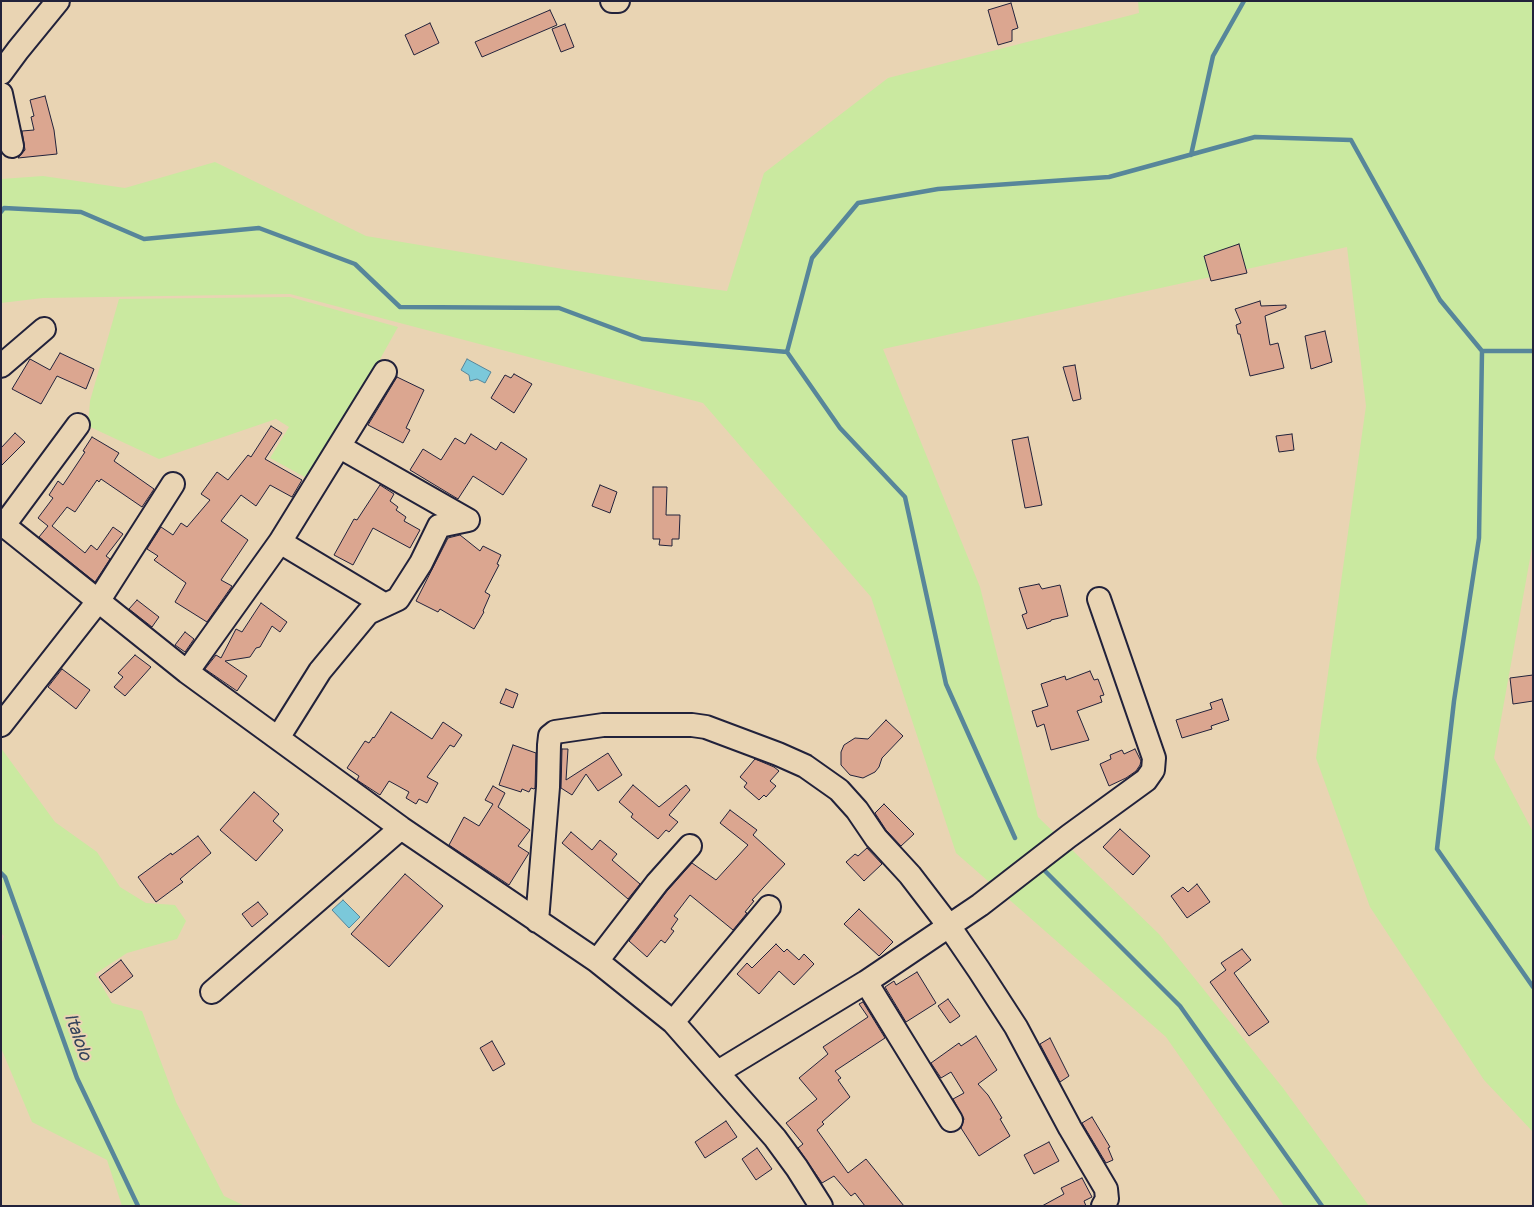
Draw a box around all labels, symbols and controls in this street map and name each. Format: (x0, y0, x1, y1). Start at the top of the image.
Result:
water label: Italolo (59, 1010, 95, 1064)

